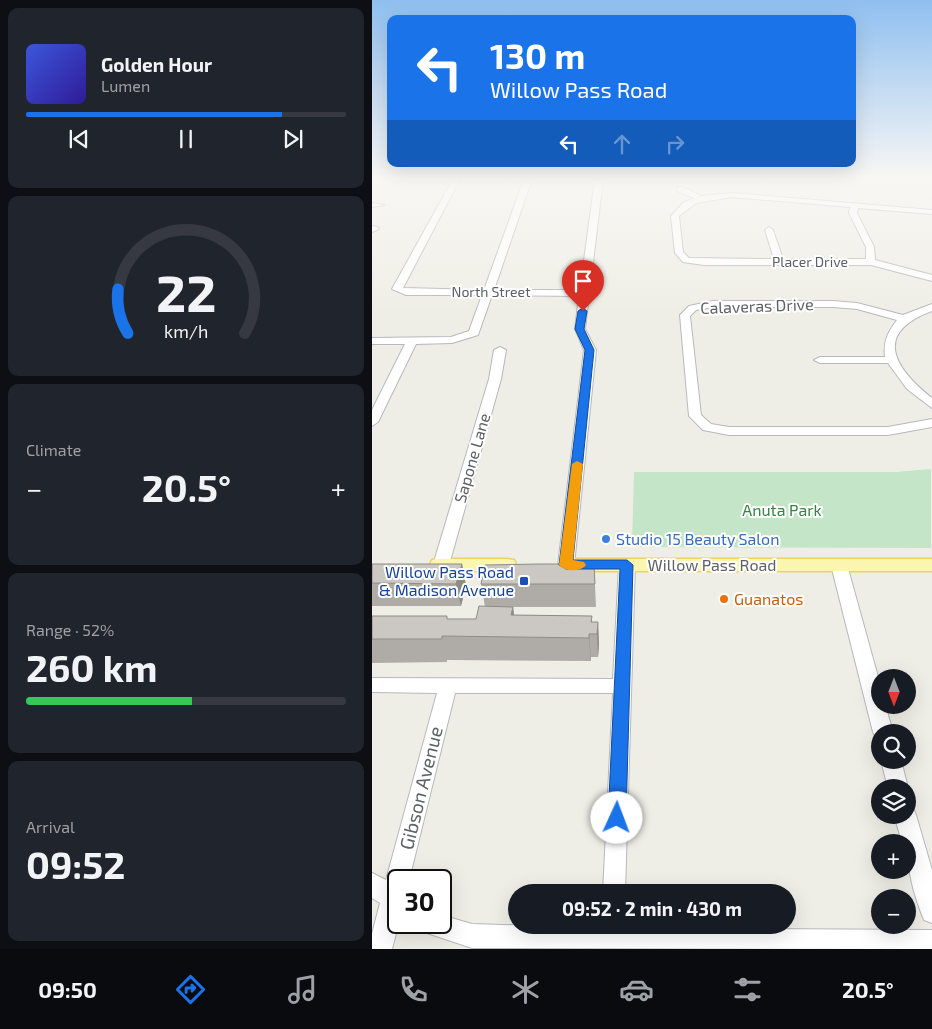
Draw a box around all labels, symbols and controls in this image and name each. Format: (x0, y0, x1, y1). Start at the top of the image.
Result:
text: 130 m (490, 34, 585, 76)
icon: left (407, 35, 472, 100)
text: Golden Hour (101, 53, 212, 76)
text: Lumen (101, 76, 150, 95)
text: Willow Pass Road (490, 76, 667, 102)
icon: previous (65, 125, 93, 153)
icon: pause (172, 125, 200, 153)
icon: next (279, 125, 307, 153)
icon: left (555, 130, 583, 158)
icon: ahead (608, 130, 636, 158)
icon: right (661, 130, 689, 158)
street label: Placer Drive (772, 253, 848, 270)
text: 22 (156, 260, 216, 322)
pin (562, 260, 604, 311)
icon: arrive (569, 267, 597, 295)
street label: North Street (452, 283, 530, 300)
street label: Calaveras Drive (700, 294, 814, 317)
text: km/h (164, 320, 208, 342)
street label: Sapone Lane (450, 411, 493, 505)
text: Climate (26, 440, 81, 459)
text: 20.5° (142, 464, 231, 510)
text: − (26, 471, 42, 505)
text: + (331, 471, 346, 505)
park label: Anuta Park (742, 500, 822, 519)
place label: Studio 15 Beauty Salon (616, 529, 780, 548)
marker: Studio 15 Beauty Salon (600, 533, 612, 545)
street label: Willow Pass Road (648, 555, 776, 574)
place label: Willow Pass Road & Madison Avenue (379, 562, 514, 599)
marker: Willow Pass Road & Madison Avenue (518, 575, 530, 587)
place label: Guanatos (734, 589, 803, 608)
marker: Guanatos (718, 593, 730, 605)
text: Range · 52% (26, 620, 114, 639)
text: 260 km (26, 644, 157, 690)
north arrow (871, 669, 916, 714)
map controls (871, 669, 916, 934)
street label: Gibson Avenue (394, 724, 447, 852)
button: search (871, 724, 916, 769)
button: layers (871, 779, 916, 824)
position arrow (590, 791, 642, 843)
text: Arrival (26, 817, 75, 836)
button: + (871, 834, 916, 879)
text: 09:52 (26, 841, 125, 887)
speed limit sign: 30 (387, 869, 452, 934)
button: − (871, 889, 916, 934)
text: 09:52 · 2 min · 430 m (562, 897, 742, 920)
icon: directions (173, 972, 208, 1007)
icon: music (285, 972, 320, 1007)
icon: phone (396, 972, 431, 1007)
icon: climate (508, 972, 543, 1007)
icon: car (619, 972, 654, 1007)
icon: filters (730, 972, 765, 1007)
text: 09:50 (38, 976, 97, 1002)
text: 20.5° (842, 976, 894, 1002)

